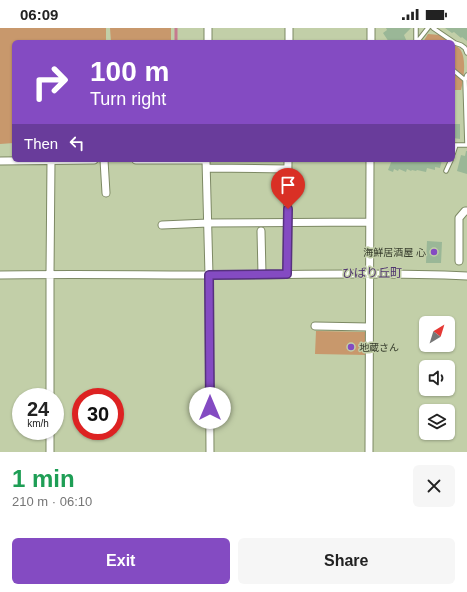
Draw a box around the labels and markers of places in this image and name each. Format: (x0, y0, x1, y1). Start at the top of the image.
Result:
pin (271, 168, 305, 209)
place label: 海鮮居酒屋 心 (363, 247, 426, 258)
marker: 海鮮居酒屋 心 (429, 247, 439, 257)
marker: 地蔵さん (346, 342, 356, 352)
place label: 地蔵さん (359, 342, 399, 353)

